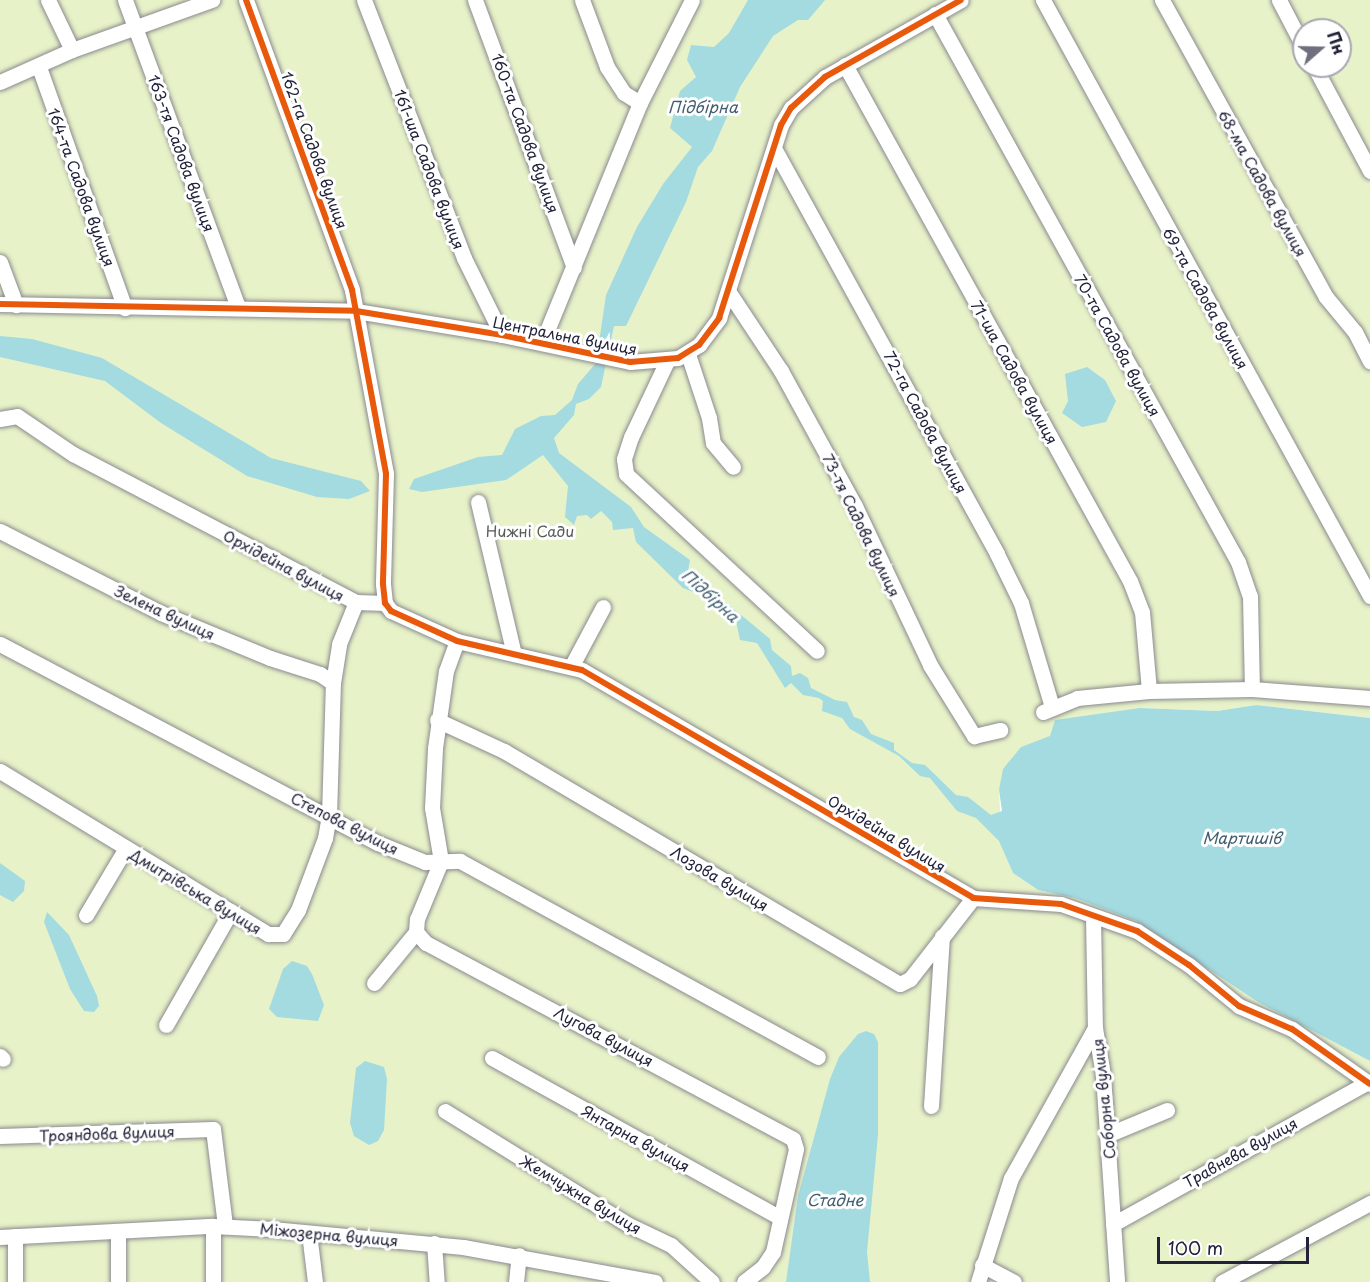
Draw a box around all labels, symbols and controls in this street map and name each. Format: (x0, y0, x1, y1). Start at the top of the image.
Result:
north arrow (1292, 18, 1352, 78)
text: Пн (1322, 28, 1352, 58)
street label: 160-та Садова вулиця (489, 51, 563, 215)
street label: 162-га Садова вулиця (278, 69, 352, 231)
street label: 163-тя Садова вулиця (145, 72, 219, 234)
street label: 161-ша Садова вулиця (391, 86, 469, 252)
water label: Підбірна (668, 96, 738, 116)
street label: 164-та Садова вулиця (45, 105, 119, 269)
street label: 68-ма Садова вулиця (1215, 106, 1311, 260)
street label: 69-та Садова вулиця (1159, 224, 1253, 372)
street label: 70-та Садова вулиця (1071, 271, 1165, 419)
street label: 71-ша Садова вулиця (968, 297, 1062, 447)
street label: Центральна вулиця (491, 312, 639, 358)
street label: 72-га Садова вулиця (881, 347, 971, 497)
street label: 73-тя Садова вулиця (819, 450, 905, 600)
park label: Нижні Сади (485, 522, 575, 540)
street label: Орхідейна вулиця (220, 525, 348, 605)
water label: Підбірна (679, 565, 743, 625)
street label: Зелена вулиця (112, 581, 218, 643)
street label: Степова вулиця (288, 788, 402, 858)
street label: Орхідейна вулиця (825, 791, 949, 875)
water label: Мартишів (1203, 827, 1281, 847)
street label: Лозова вулиця (668, 842, 772, 914)
street label: Дмитрівська вулиця (127, 844, 265, 938)
street label: Лугова вулиця (551, 1002, 657, 1070)
street label: Соборна вулиця (1088, 1038, 1118, 1160)
street label: Янтарна вулиця (579, 1101, 693, 1175)
street label: Травнева вулиця (1180, 1113, 1300, 1191)
street label: Трояндова вулиця (39, 1122, 175, 1144)
street label: Жемчужна вулиця (517, 1150, 645, 1238)
water label: Стадне (807, 1189, 863, 1209)
street label: Міжозерна вулиця (259, 1219, 399, 1249)
scale bar (1160, 1225, 1312, 1263)
text: 100 m (1168, 1234, 1223, 1261)

